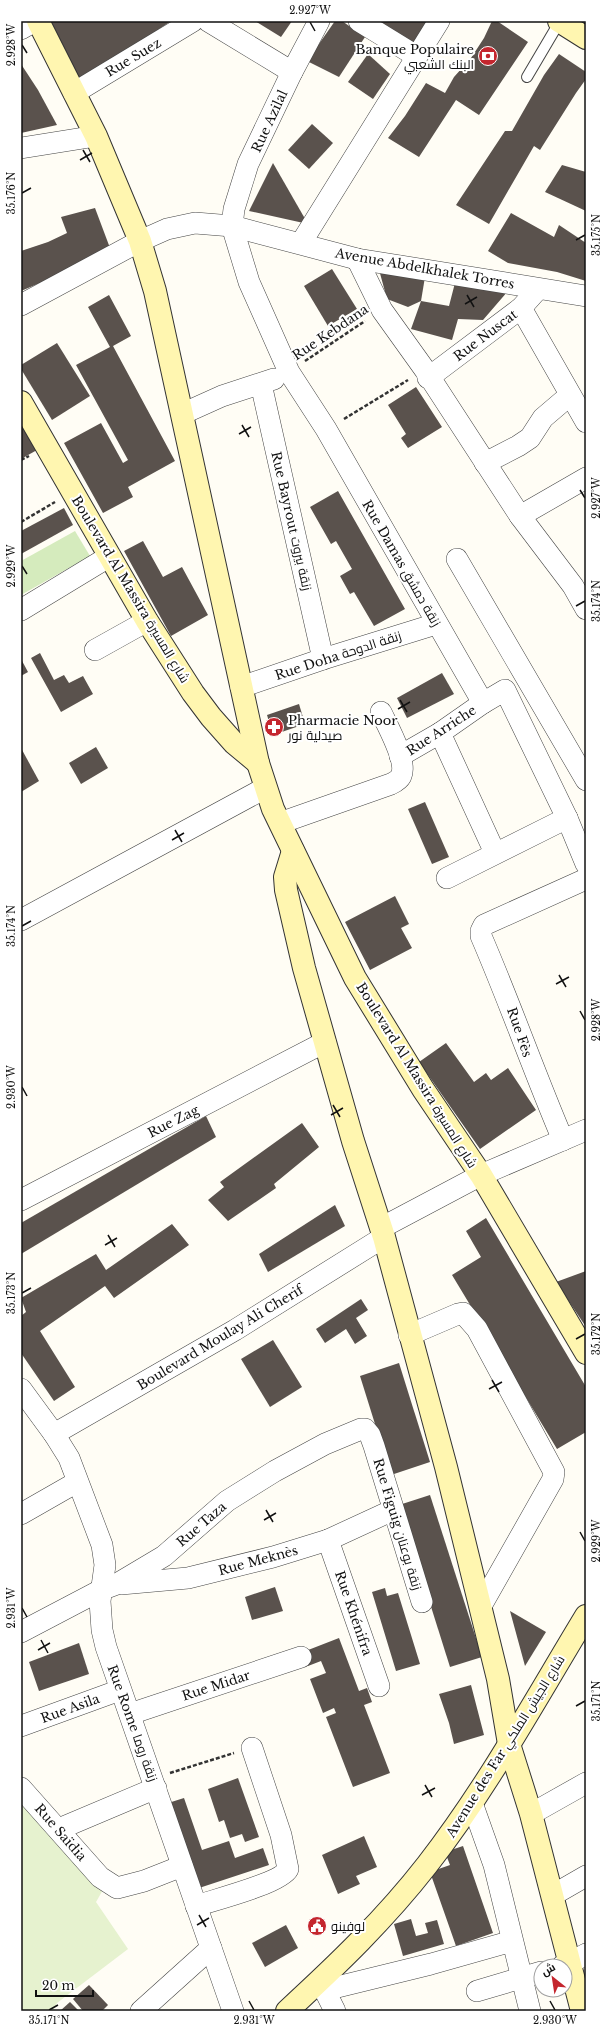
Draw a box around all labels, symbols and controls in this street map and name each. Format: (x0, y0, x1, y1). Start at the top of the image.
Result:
text: 2.927°W (289, 4, 331, 17)
text: 2.928°W (5, 23, 18, 66)
street label: Rue Suez (102, 34, 164, 81)
place label: Banque Populaire البنك الشعبي (356, 41, 474, 75)
bank icon: Banque Populaire البنك الشعبي (477, 45, 499, 67)
street label: Rue Azilal (248, 87, 291, 155)
text: 35.176°N (5, 172, 18, 214)
text: 35.175°N (590, 214, 603, 256)
street label: Avenue Abdelkhalek Torres (333, 244, 516, 293)
street label: Rue Kebdana (289, 300, 372, 364)
street label: Rue Nuscat (450, 306, 521, 365)
street label: Rue Bayrout زنقة بيروت (267, 450, 316, 592)
text: 2.927°W (590, 477, 603, 519)
street label: Boulevard Al Massira شارع المسيرة (68, 492, 193, 686)
street label: Rue Damas زنقة دمشق (358, 497, 445, 630)
text: 2.929°W (5, 544, 18, 588)
text: 35.174°N (590, 580, 603, 622)
street label: Rue Doha زنقة الدوحة (273, 627, 404, 684)
street label: Rue Arriche (403, 702, 479, 759)
place label: Pharmacie Noor صيدلية نور (287, 712, 398, 744)
pharmacy icon: Pharmacie Noor صيدلية نور (263, 716, 285, 738)
text: 35.174°N (5, 905, 18, 947)
street label: Boulevard Al Massira شارع المسيرة (352, 979, 481, 1171)
text: 2.928°W (590, 998, 603, 1041)
street label: Rue Fès (503, 1005, 536, 1059)
text: 2.930°W (5, 1065, 18, 1109)
street label: Rue Zag (145, 1101, 202, 1142)
text: 35.173°N (5, 1272, 18, 1314)
street label: Boulevard Moulay Ali Cherif (134, 1280, 308, 1394)
text: 35.172°N (590, 1313, 603, 1355)
street label: Rue Figuig زنقة بوعنان (369, 1456, 426, 1592)
street label: Rue Taza (173, 1498, 230, 1551)
text: 2.929°W (590, 1519, 603, 1563)
street label: Rue Meknès (216, 1542, 300, 1579)
street label: Rue Khénifra (331, 1568, 376, 1659)
text: 2.931°W (5, 1587, 18, 1629)
street label: Avenue des Far شارع الجيش الملكي (442, 1652, 570, 1842)
street label: Rue Rome زنقة روما (104, 1662, 162, 1784)
street label: Rue Midar (180, 1666, 253, 1705)
text: 35.171°N (590, 1681, 603, 1721)
street label: Rue Asila (38, 1690, 103, 1727)
street label: Rue Saïdia (31, 1800, 91, 1865)
public building icon: لوفينو (306, 1915, 328, 1937)
place label: لوفينو (331, 1918, 365, 1935)
north arrow (533, 1958, 573, 1998)
text: ش (538, 1960, 558, 1979)
scale bar (36, 1972, 93, 1998)
text: 20 m (42, 1978, 74, 1993)
text: 35.171°N (29, 2014, 69, 2027)
text: 2.931°W (233, 2014, 275, 2027)
text: 2.930°W (533, 2014, 577, 2027)

